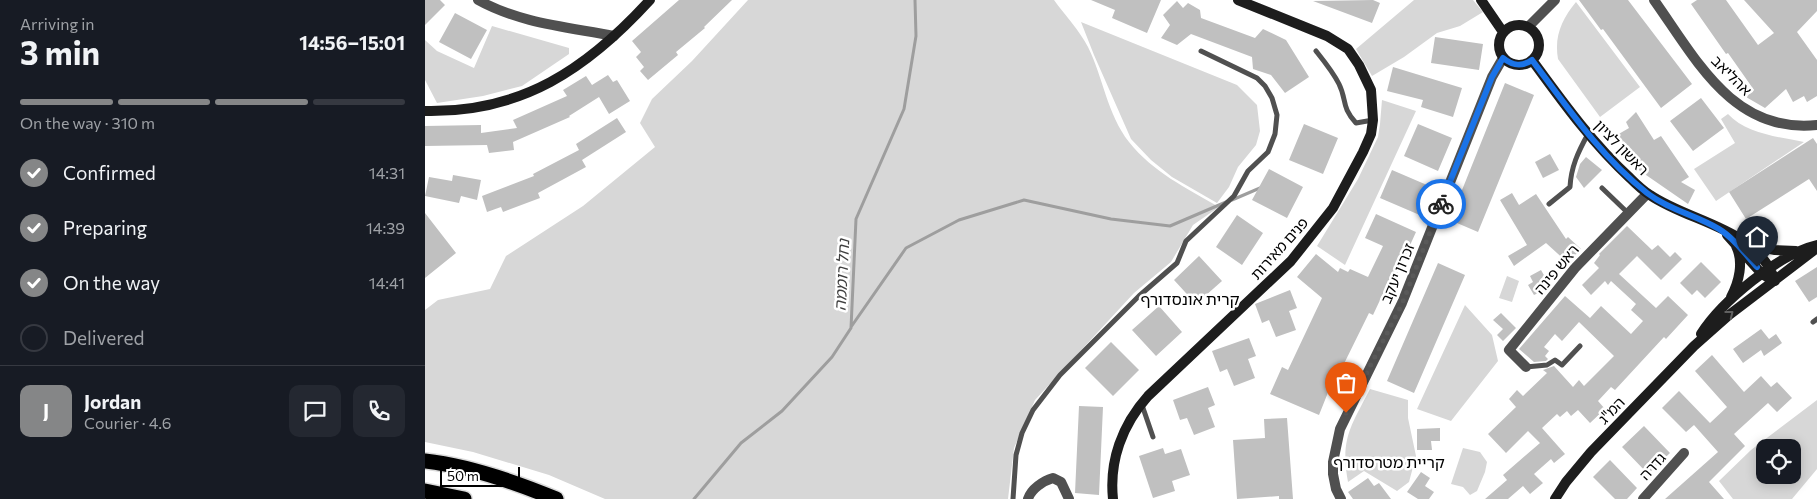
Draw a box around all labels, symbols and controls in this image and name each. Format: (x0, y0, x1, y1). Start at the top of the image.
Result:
text: Arriving in (20, 14, 94, 33)
text: 14:56–15:01 (299, 31, 405, 54)
text: 3 min (20, 32, 100, 72)
street label: אהליאב (1708, 51, 1756, 99)
text: On the way · 310 m (20, 113, 155, 132)
street label: ראשון לציון (1591, 116, 1653, 178)
icon: check (20, 159, 48, 187)
text: Confirmed (63, 161, 156, 184)
text: 14:31 (369, 163, 405, 182)
courier (1416, 179, 1466, 229)
icon: bike (1427, 190, 1455, 218)
street label: פנים מאירות (1246, 213, 1312, 283)
icon: check (20, 214, 48, 242)
text: Preparing (63, 216, 147, 239)
pin (1736, 216, 1778, 267)
text: 14:39 (366, 218, 405, 237)
icon: home (1743, 223, 1771, 251)
water label: נחל רוממה (830, 238, 852, 311)
street label: זכרון יעקב (1376, 240, 1418, 306)
street label: ראש פינה (1530, 240, 1582, 298)
icon: check (20, 269, 48, 297)
text: On the way (63, 271, 160, 294)
text: 14:41 (369, 273, 405, 292)
district label: קרית אונסדורף (1140, 289, 1240, 308)
one-way arrow (1724, 312, 1733, 320)
text: Delivered (63, 326, 144, 349)
pin (1325, 362, 1367, 413)
icon: bag (1332, 369, 1360, 397)
button: chat (289, 385, 341, 437)
button: phone (353, 385, 405, 437)
text: Jordan (84, 390, 141, 413)
street label: המ"ג (1594, 393, 1628, 427)
text: J (43, 399, 49, 422)
text: Courier · 4.6 (84, 413, 171, 432)
map controls (1756, 439, 1801, 484)
button: locate (1756, 439, 1801, 484)
street label: גדרה (1635, 448, 1669, 483)
district label: קריית מטרסדורף (1333, 452, 1445, 471)
scale bar (440, 464, 520, 487)
text: 50 m (447, 467, 479, 484)

